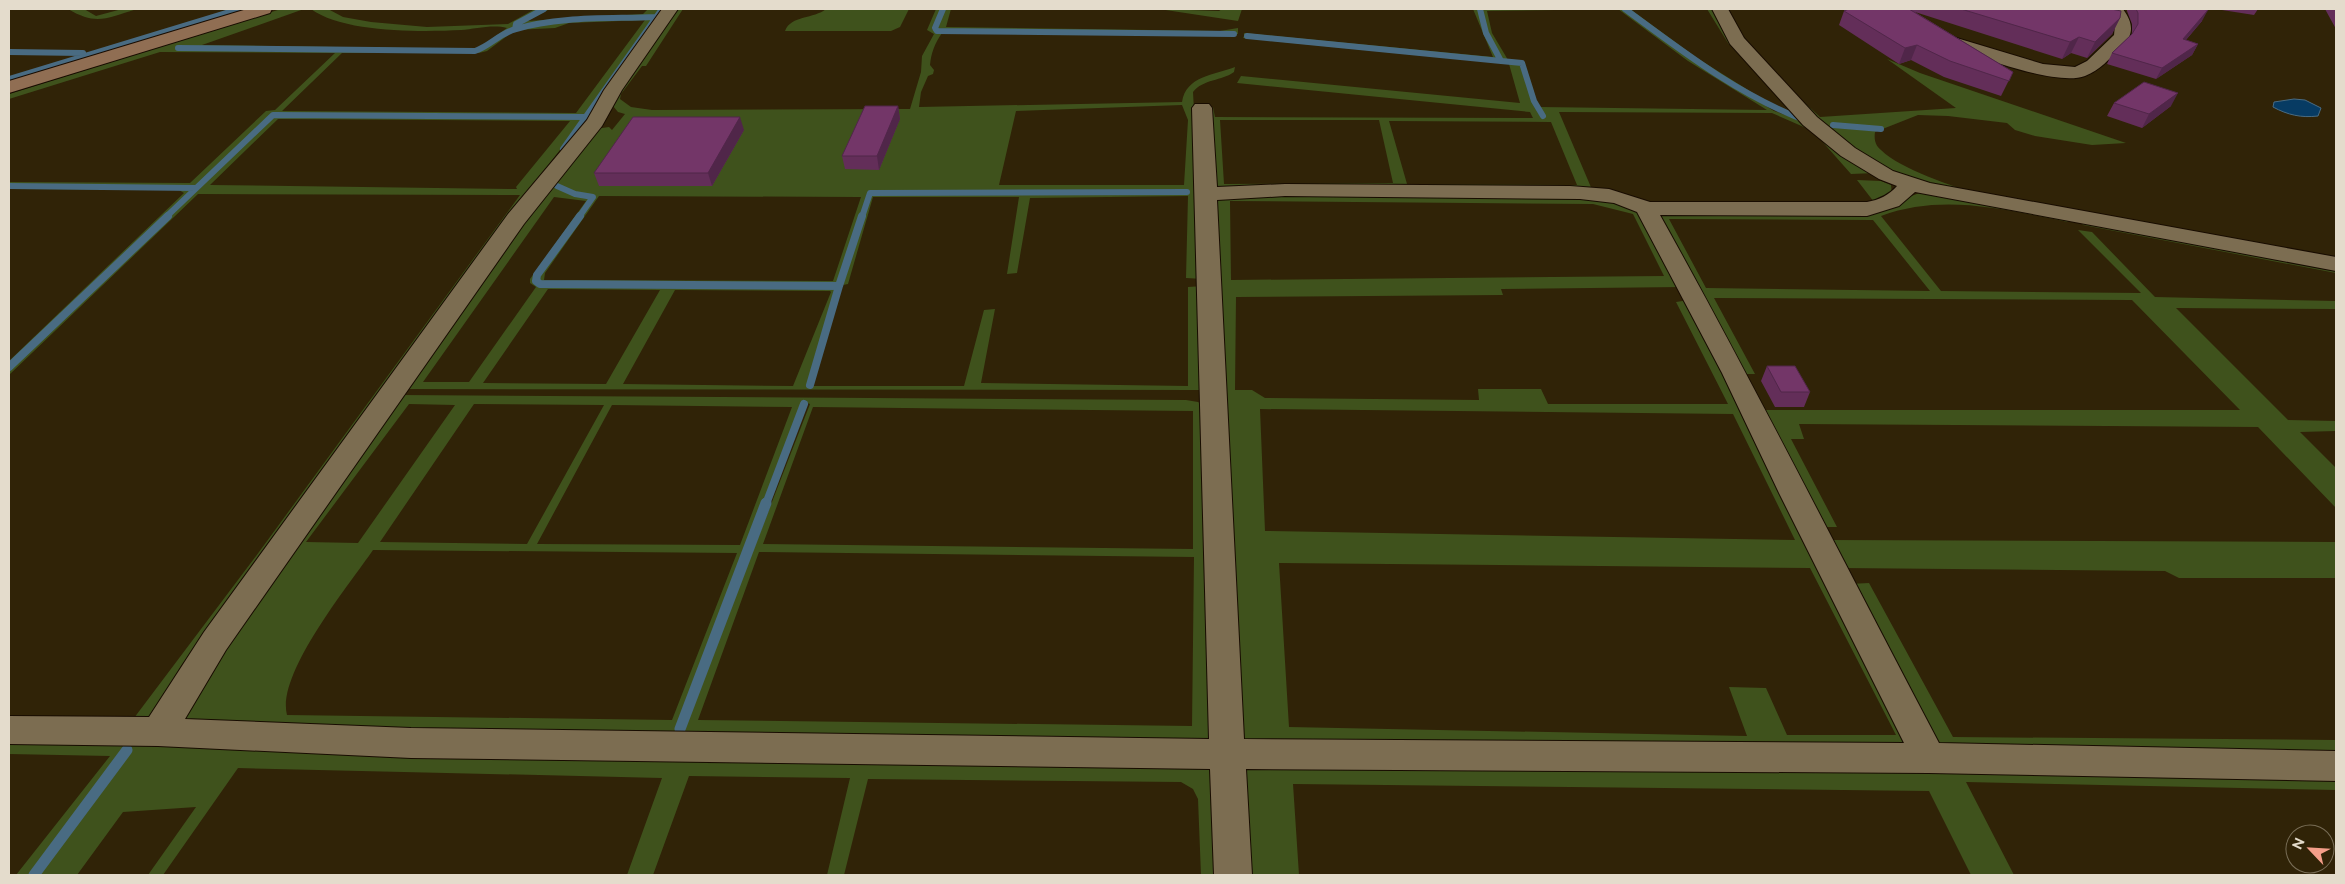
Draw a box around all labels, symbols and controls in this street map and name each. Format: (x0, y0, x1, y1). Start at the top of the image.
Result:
north arrow (2285, 824, 2335, 874)
text: N (2289, 835, 2308, 852)

